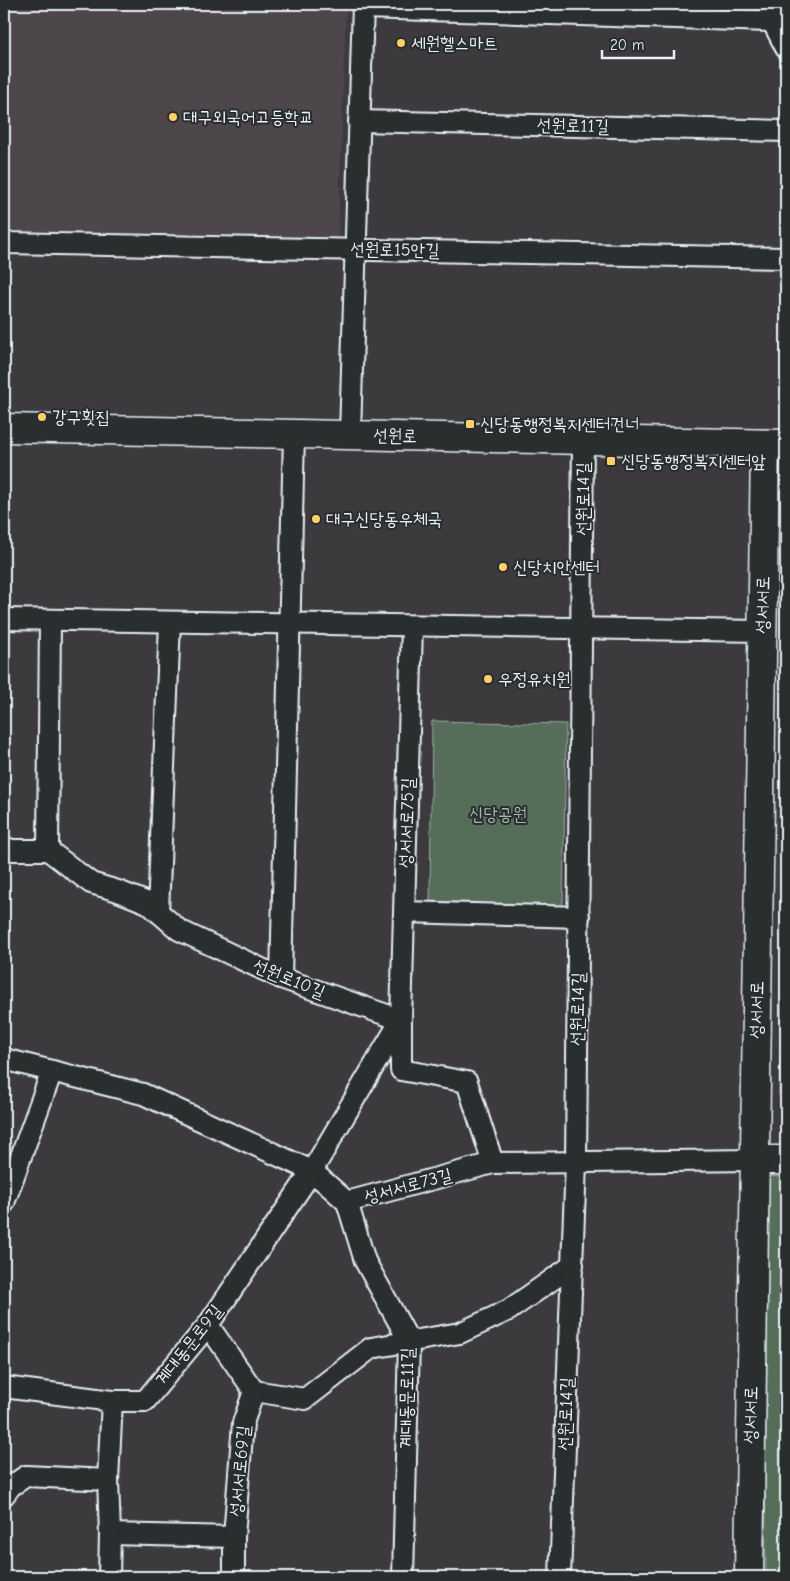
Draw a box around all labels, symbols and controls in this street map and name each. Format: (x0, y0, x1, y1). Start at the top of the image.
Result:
scale bar (602, 28, 675, 60)
place label: 세원헬스마트 (411, 33, 498, 54)
text: 20 m (610, 36, 644, 54)
marker: 세원헬스마트 (395, 37, 407, 49)
place label: 대구외국어고등학교 (183, 107, 313, 128)
marker: 대구외국어고등학교 (167, 111, 179, 123)
street label: 선원로11길 (537, 115, 610, 137)
street label: 선원로15안길 (350, 239, 440, 261)
place label: 강구횟집 (52, 407, 110, 428)
marker: 강구횟집 (36, 411, 48, 423)
place label: 신당동행정복지센터건너 (480, 414, 639, 435)
marker: 신당동행정복지센터건너 (464, 418, 476, 430)
street label: 선원로 (373, 425, 417, 447)
place label: 신당동행정복지센터앞 (621, 451, 766, 472)
marker: 신당동행정복지센터앞 (605, 455, 617, 467)
street label: 선원로14길 (573, 462, 594, 536)
place label: 대구신당동우체국 (326, 509, 442, 530)
marker: 대구신당동우체국 (310, 513, 322, 525)
place label: 신당치안센터 (513, 557, 600, 578)
marker: 신당치안센터 (497, 561, 509, 573)
street label: 성서서로 (752, 576, 774, 634)
place label: 우정유치원 (498, 669, 570, 690)
marker: 우정유치원 (482, 673, 494, 685)
street label: 성서서로75길 (395, 777, 419, 869)
park label: 신당공원 (469, 804, 527, 825)
street label: 선원로10길 (250, 955, 329, 1003)
street label: 선원로14길 (567, 971, 589, 1046)
street label: 성서서로 (746, 981, 768, 1039)
street label: 성서서로73길 (362, 1164, 455, 1208)
street label: 계대동문로9길 (151, 1300, 227, 1389)
street label: 계대동문로11길 (396, 1347, 418, 1449)
street label: 선원로14길 (554, 1376, 578, 1451)
street label: 성서서로 (740, 1386, 762, 1444)
street label: 성서서로69길 (226, 1424, 255, 1518)

